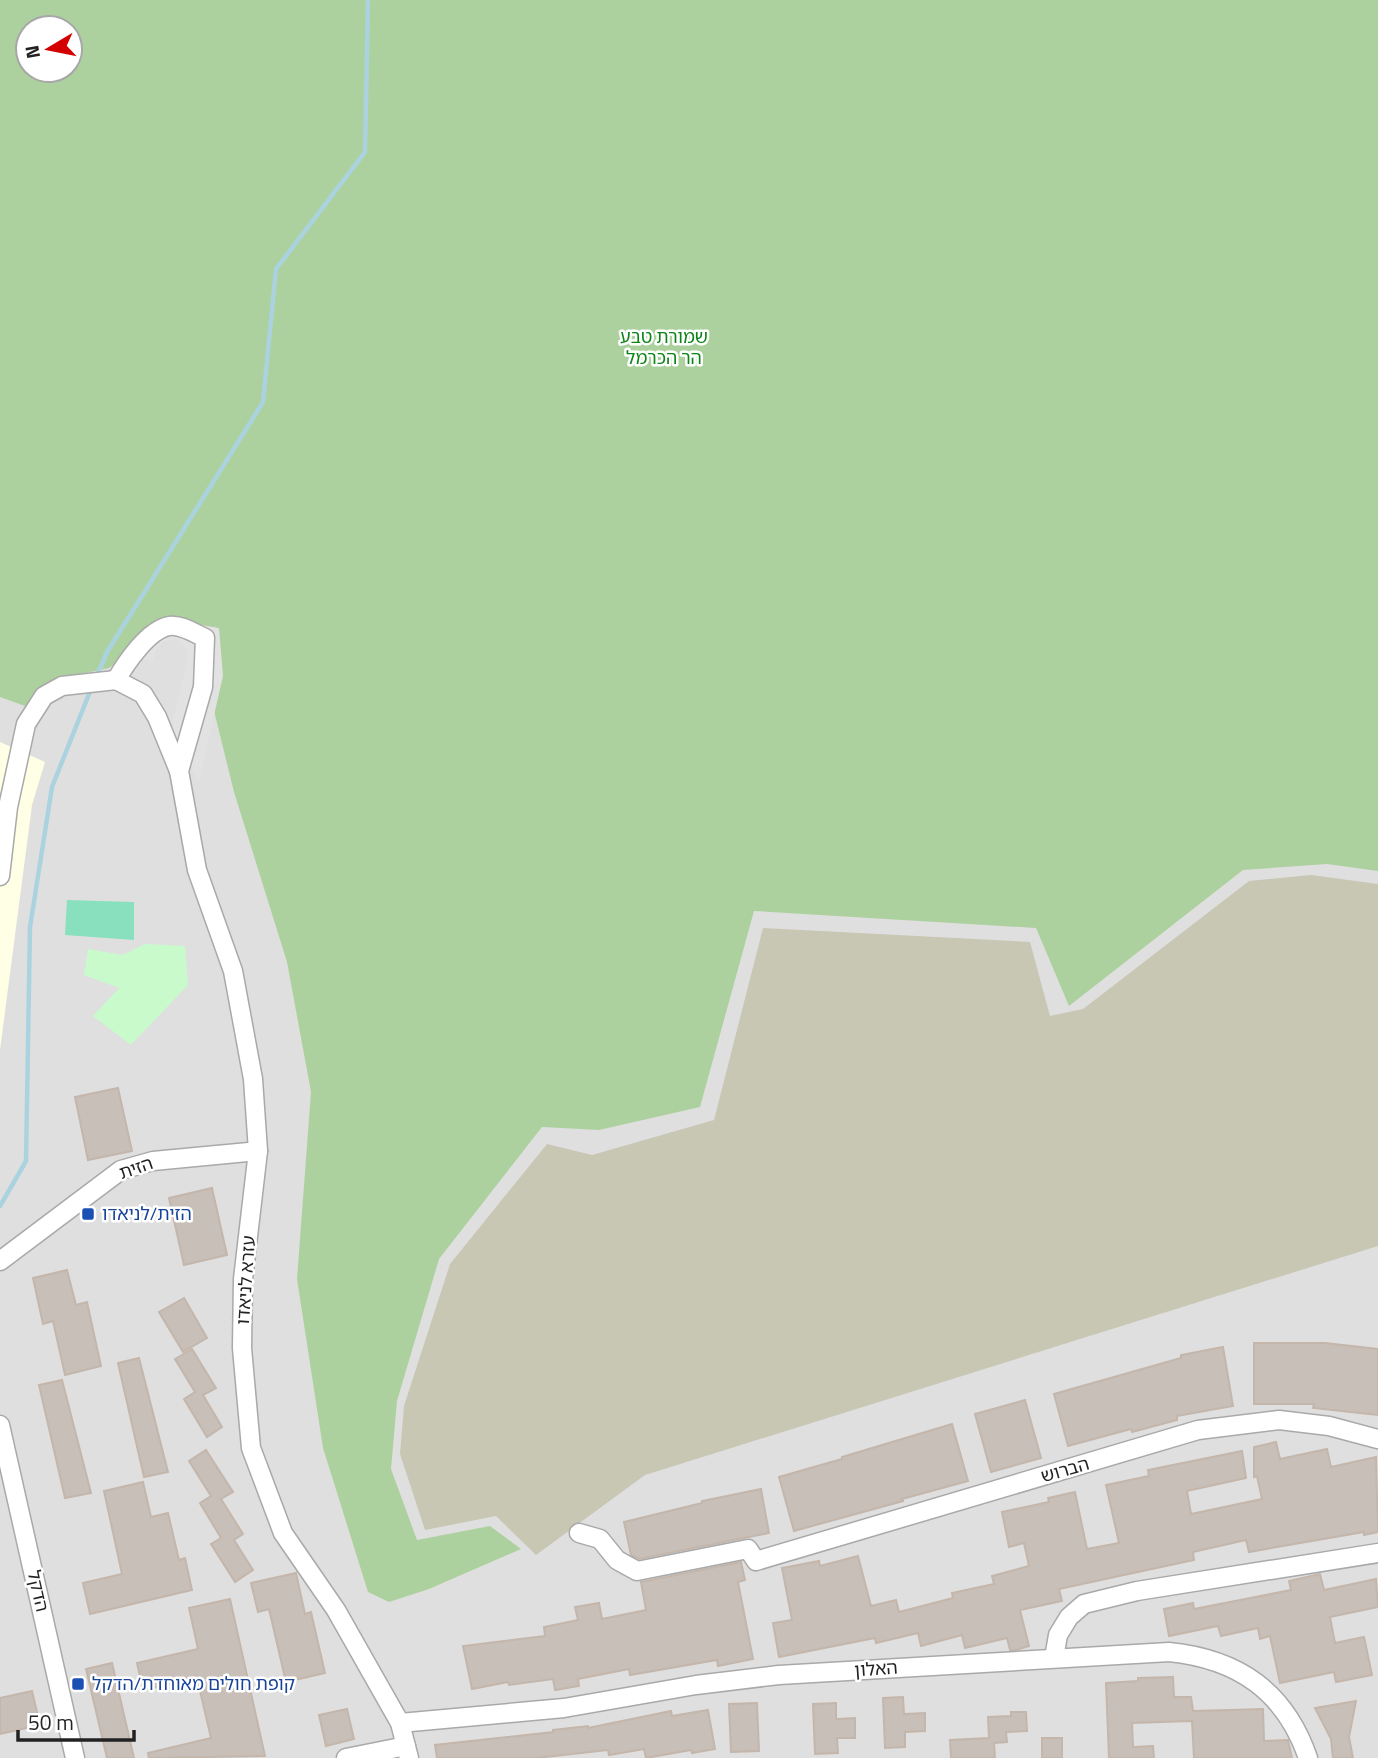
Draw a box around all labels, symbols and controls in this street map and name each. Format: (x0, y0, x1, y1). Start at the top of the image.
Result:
north arrow (14, 14, 84, 84)
text: N (16, 43, 47, 61)
park label: שמורת טבע הר הכרמל (620, 323, 708, 371)
street label: הזית (115, 1149, 157, 1186)
place label: הזית/לניאדו (102, 1200, 192, 1227)
marker: הזית/לניאדו (80, 1206, 96, 1222)
street label: עזרא לניאדו (229, 1235, 262, 1325)
street label: הברוש (1038, 1450, 1092, 1489)
street label: הדקל (21, 1568, 56, 1614)
street label: האלון (853, 1654, 899, 1683)
place label: קופת חולים מאוחדת/הדקל (92, 1670, 295, 1697)
marker: קופת חולים מאוחדת/הדקל (70, 1676, 86, 1692)
scale bar (18, 1698, 133, 1742)
text: 50 m (28, 1706, 74, 1738)

